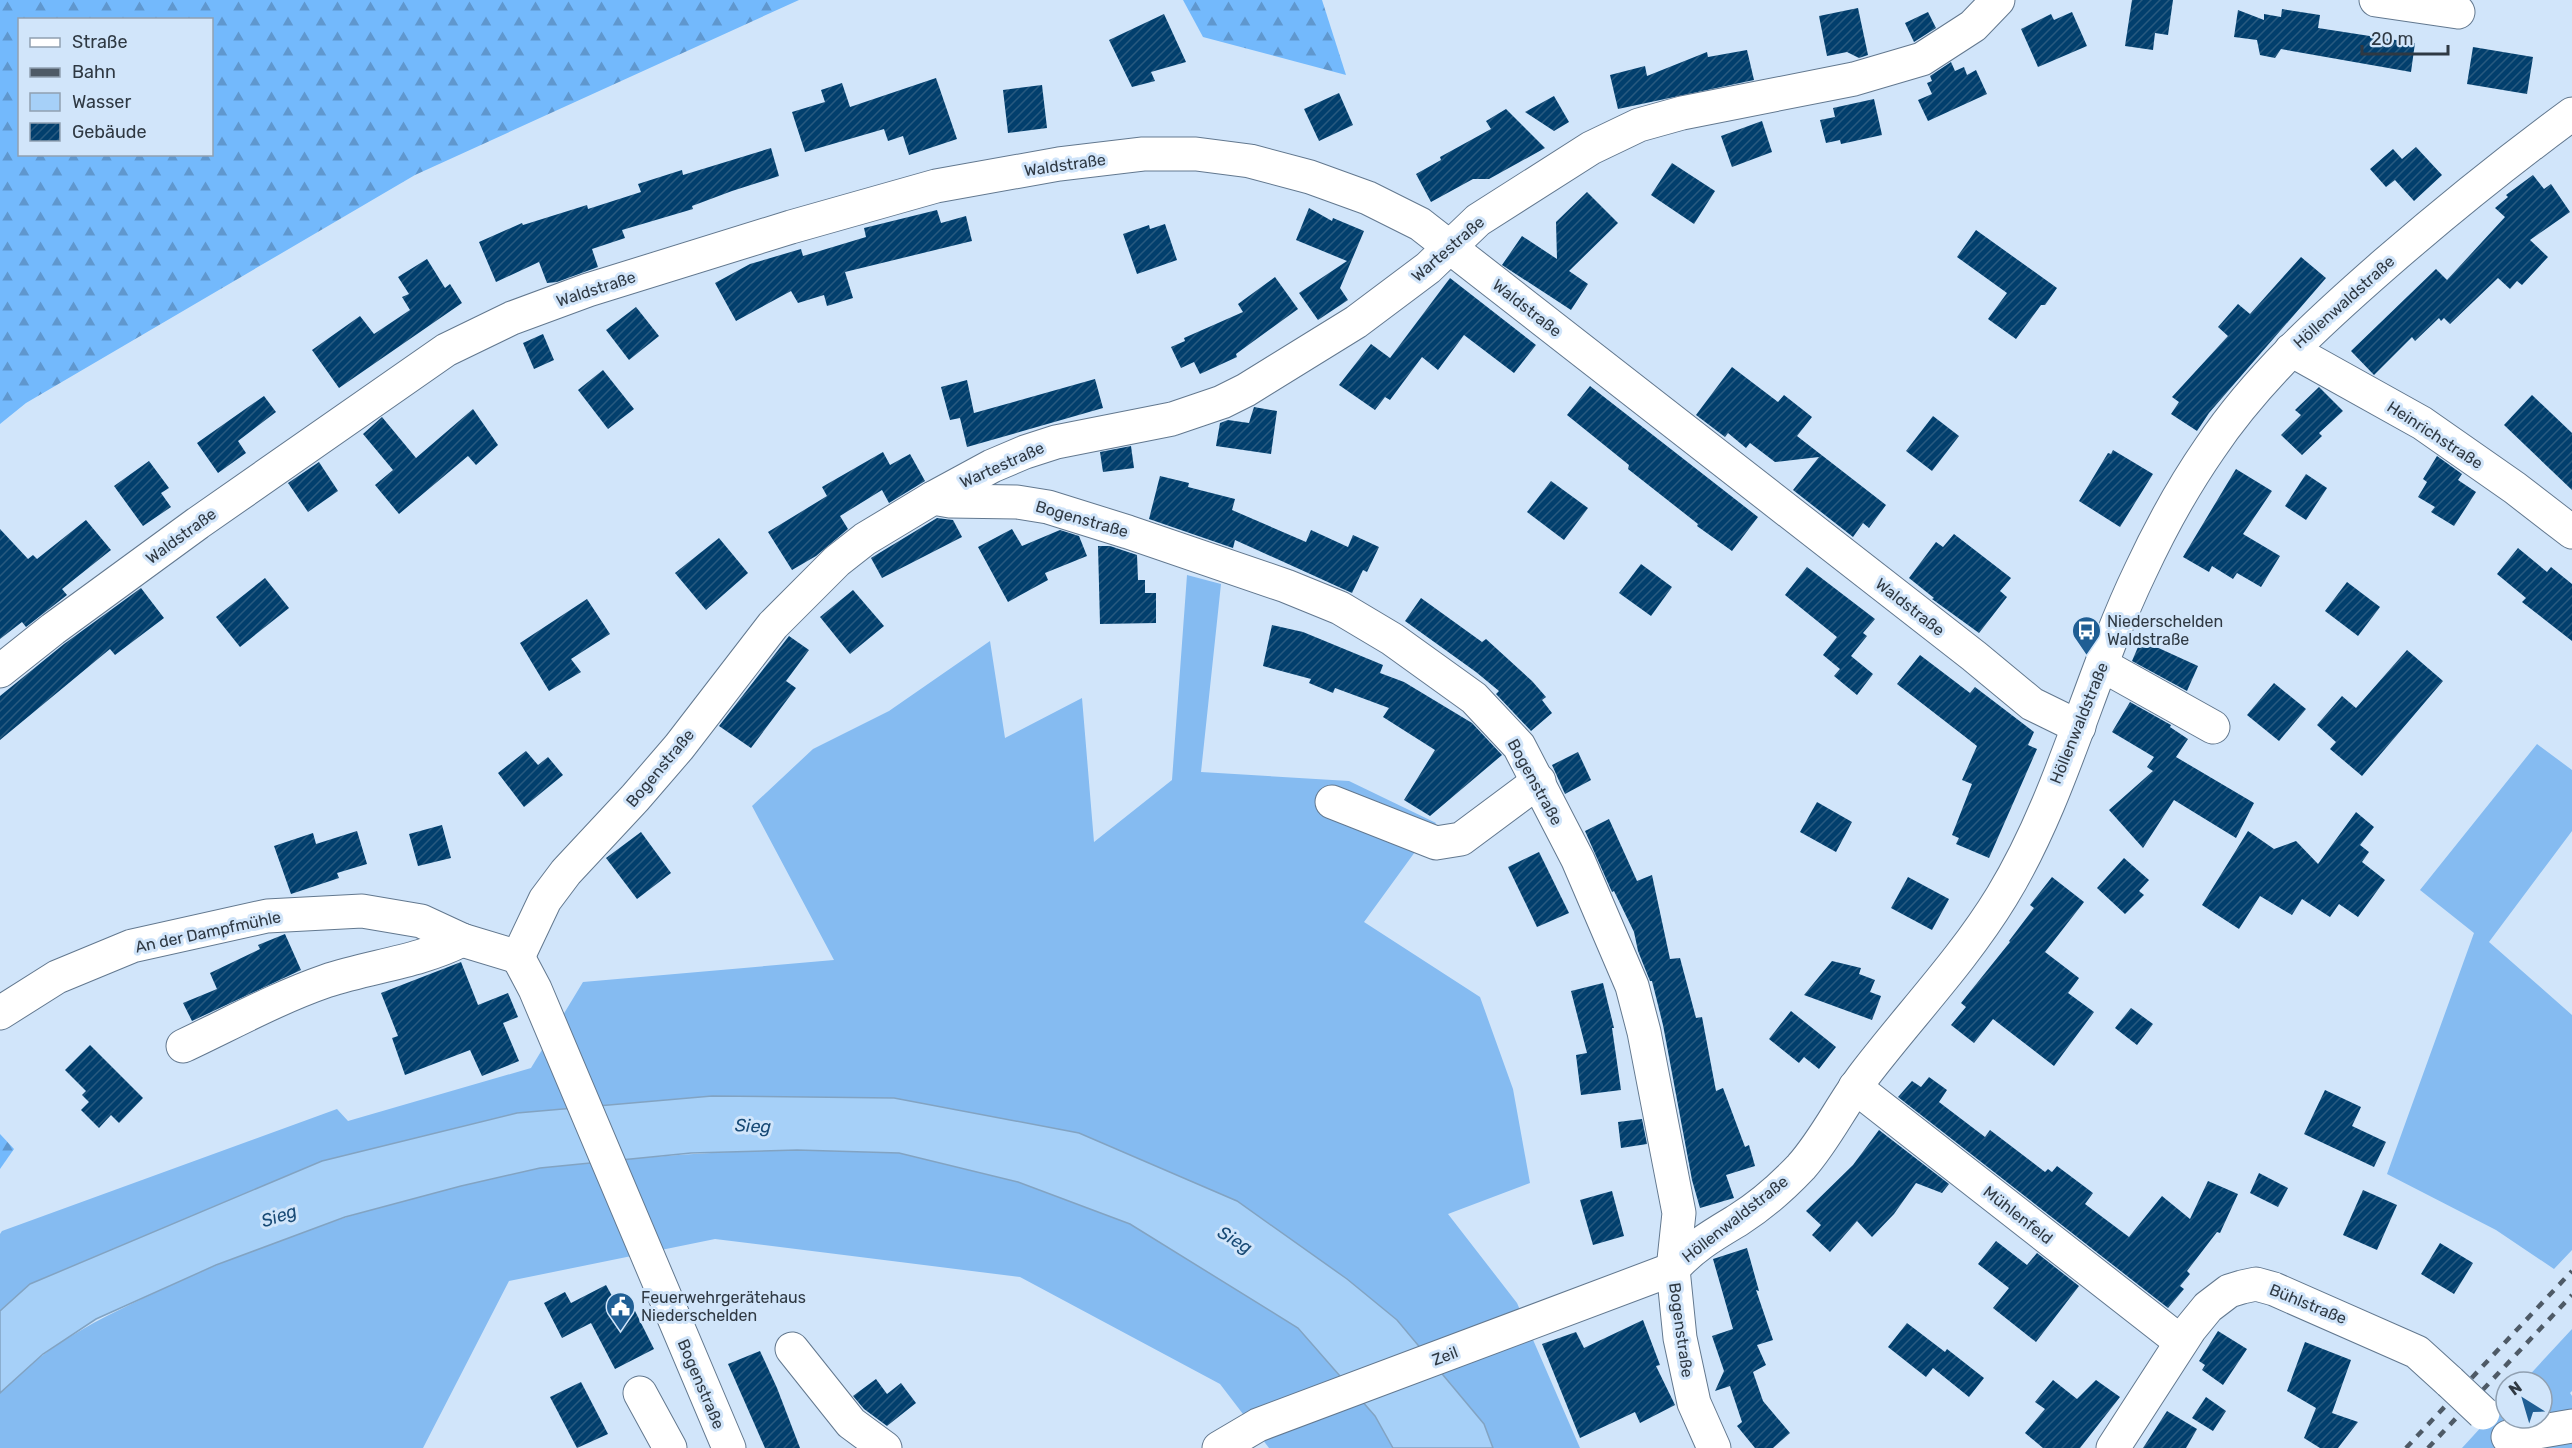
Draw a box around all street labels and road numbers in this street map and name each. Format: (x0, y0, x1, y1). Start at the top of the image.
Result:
street label: Waldstraße (1023, 150, 1107, 180)
street label: Wartestraße (1408, 212, 1488, 286)
street label: Höllenwaldstraße (2290, 252, 2398, 352)
street label: Waldstraße (554, 267, 638, 311)
street label: Waldstraße (1489, 275, 1565, 341)
street label: Heinrichstraße (2384, 397, 2486, 473)
street label: Wartestraße (957, 438, 1047, 492)
street label: Bogenstraße (1033, 497, 1131, 541)
street label: Waldstraße (142, 504, 220, 568)
street label: Waldstraße (1872, 574, 1948, 640)
street label: Höllenwaldstraße (2046, 659, 2112, 787)
street label: Bogenstraße (622, 725, 698, 811)
street label: Bogenstraße (1504, 736, 1567, 828)
street label: An der Dampfmühle (133, 907, 283, 957)
street label: Höllenwaldstraße (1678, 1172, 1792, 1266)
street label: Mühlenfeld (1979, 1182, 2057, 1248)
street label: Bühlstraße (2267, 1280, 2349, 1328)
street label: Bogenstraße (1665, 1281, 1697, 1379)
street label: Bogenstraße (674, 1336, 728, 1432)
street label: Zeil (1429, 1342, 1461, 1370)

